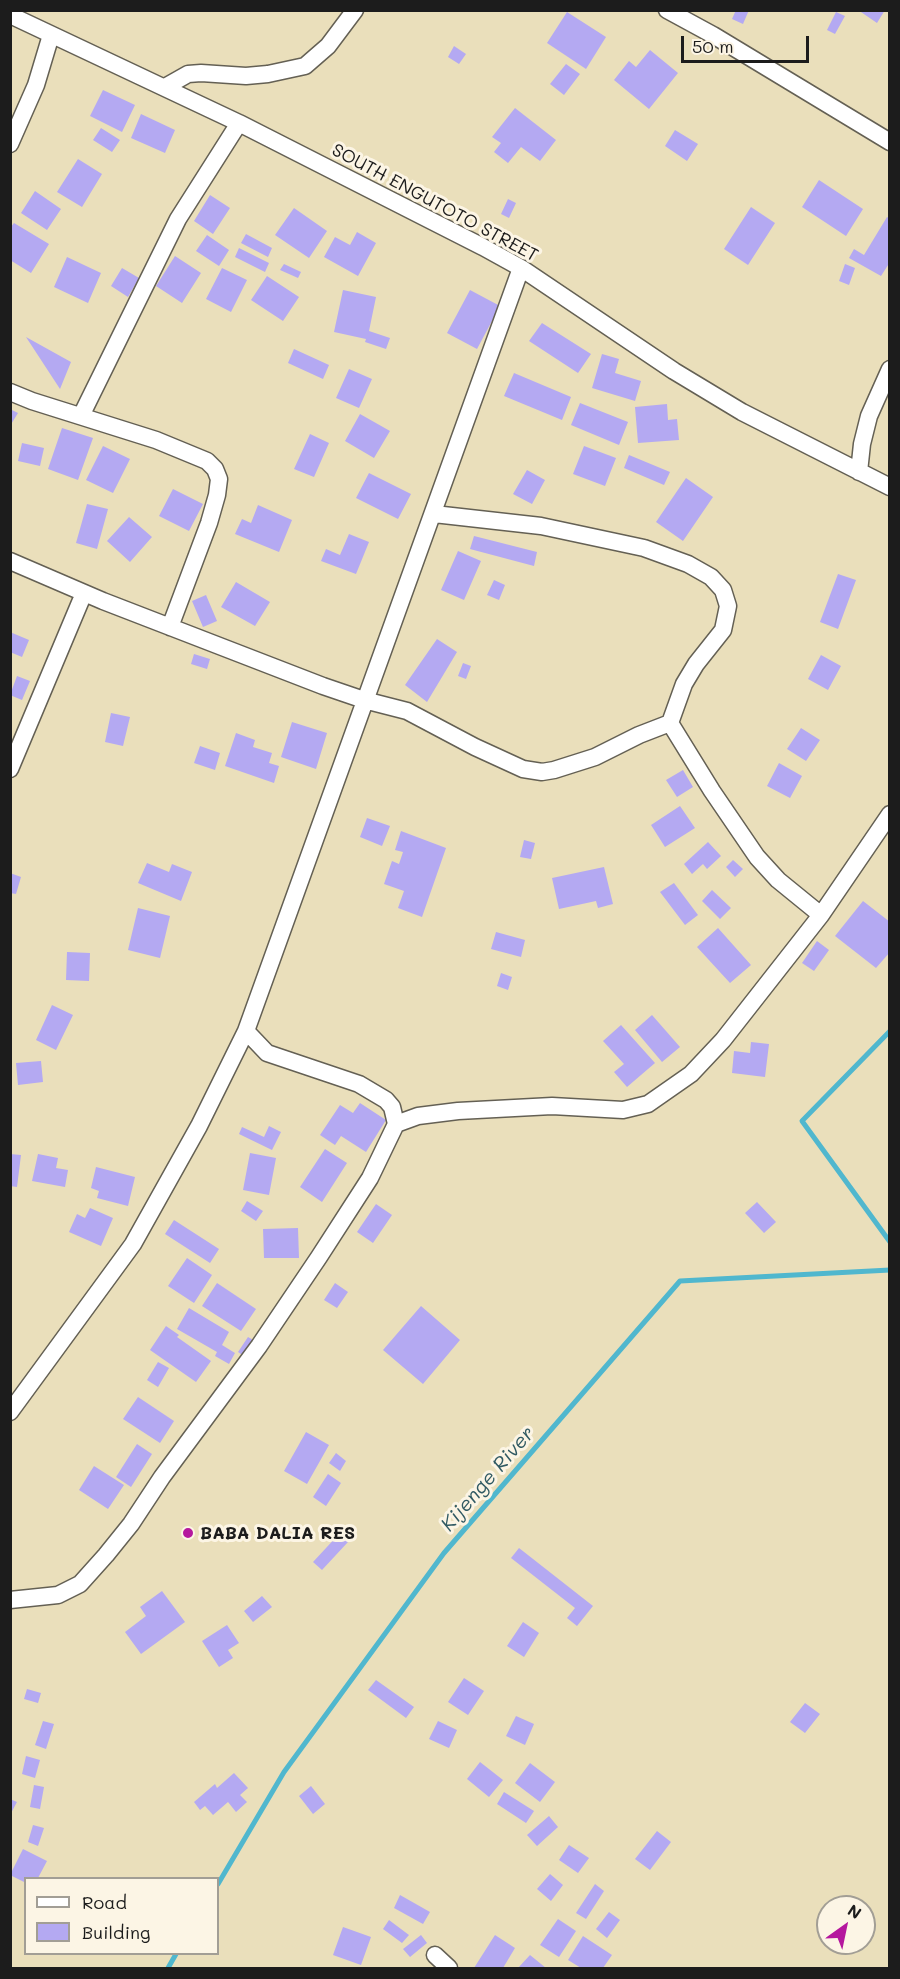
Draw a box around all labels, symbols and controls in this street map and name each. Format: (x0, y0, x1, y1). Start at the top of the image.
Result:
scale bar (684, 24, 812, 62)
text: 50 m (692, 34, 734, 58)
street label: SOUTH ENGUTOTO STREET (328, 139, 542, 267)
water label: Kijenge River (436, 1422, 540, 1536)
place label: BABA DALIA RES (200, 1522, 355, 1544)
marker: BABA DALIA RES (181, 1526, 195, 1540)
legend (24, 1877, 219, 1955)
text: Road (82, 1890, 127, 1914)
north arrow (816, 1895, 876, 1955)
text: N (844, 1899, 866, 1923)
text: Building (82, 1920, 150, 1944)

